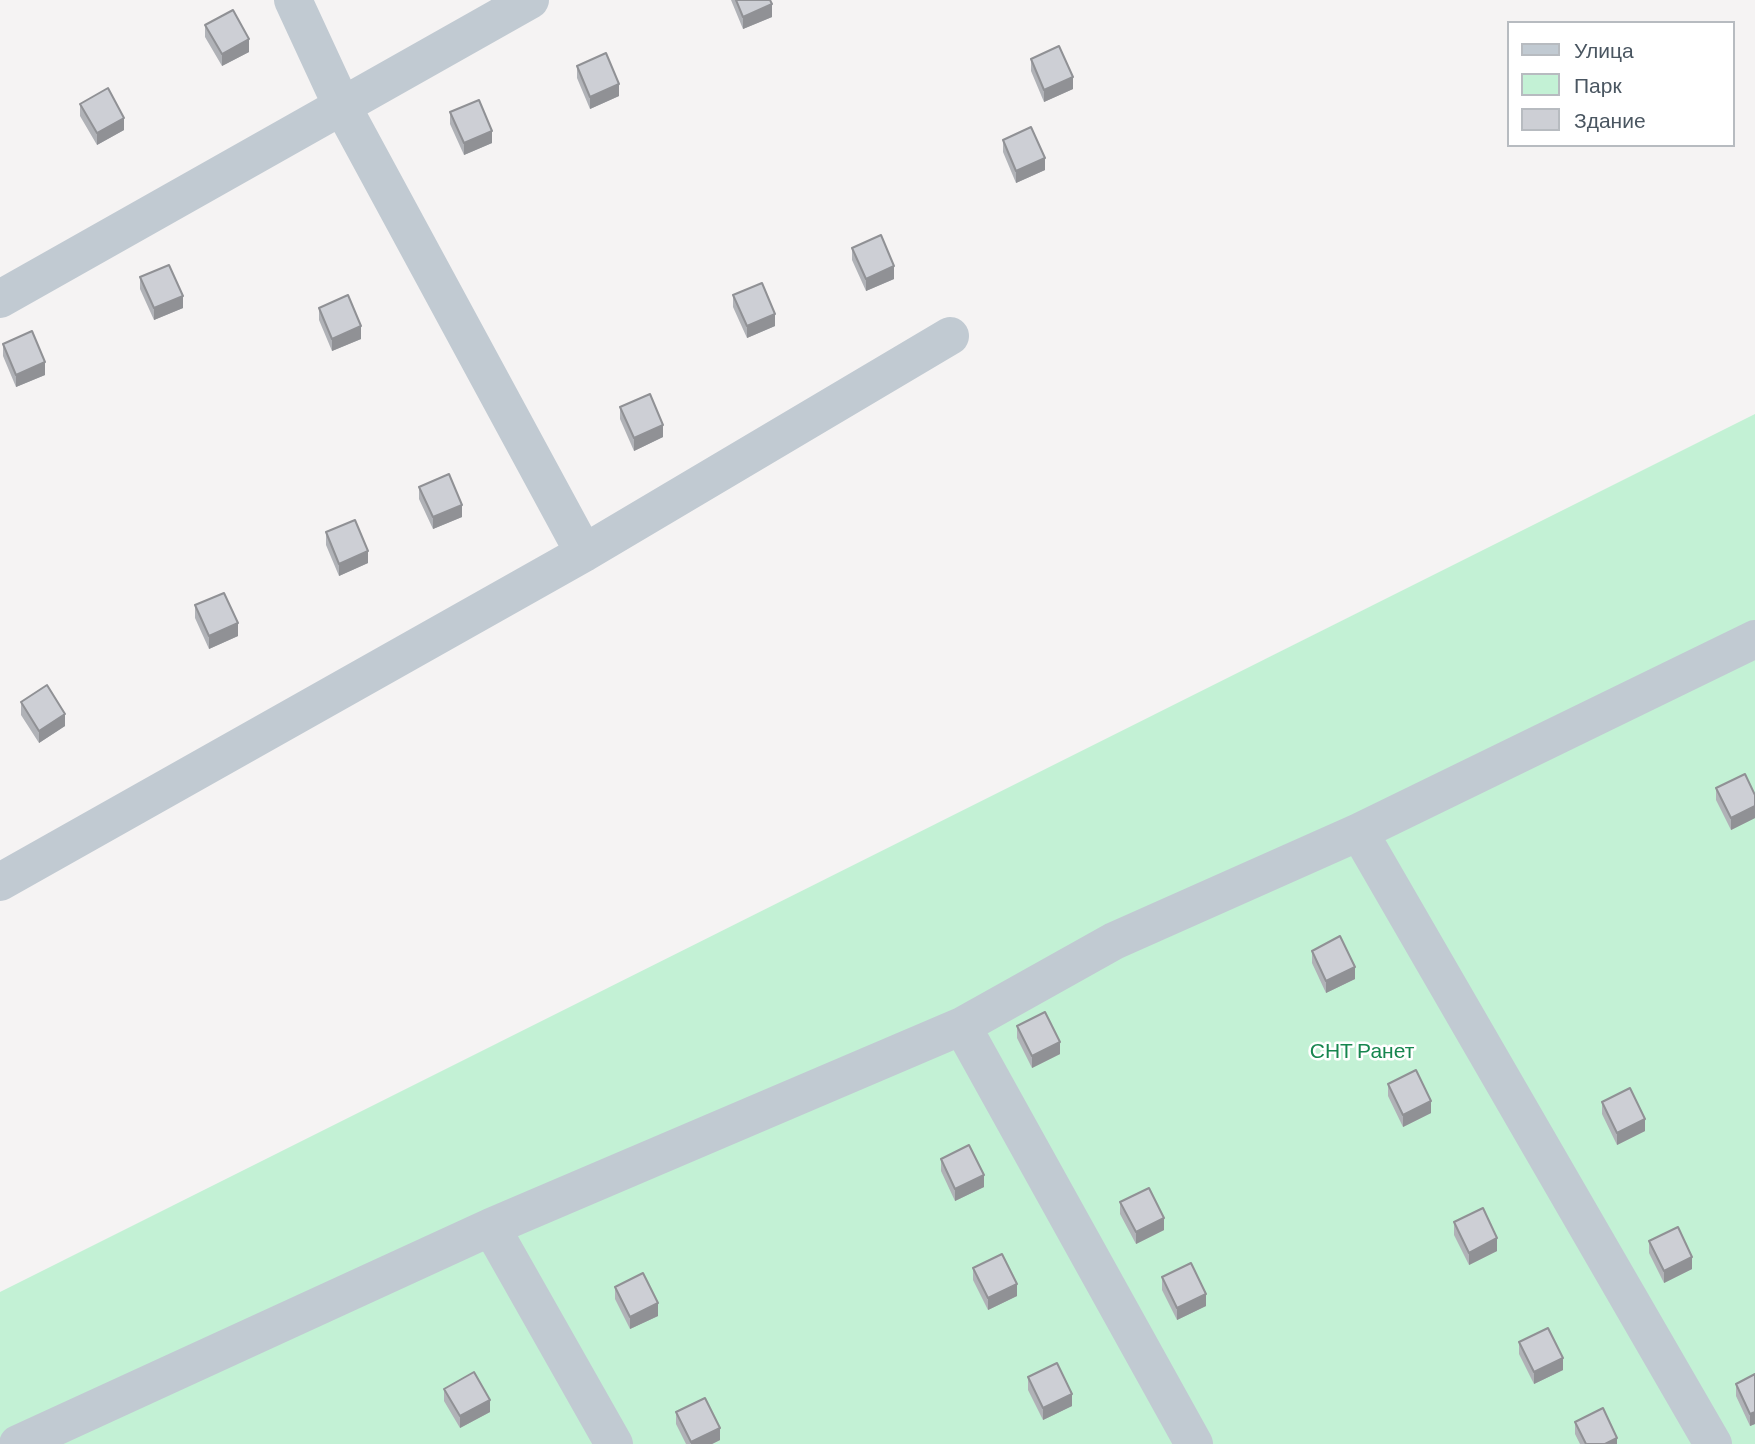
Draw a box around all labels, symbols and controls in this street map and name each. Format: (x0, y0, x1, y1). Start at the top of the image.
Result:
legend (1506, 21, 1734, 147)
text: Улица (1574, 37, 1634, 62)
text: Парк (1574, 72, 1622, 97)
text: Здание (1574, 107, 1646, 132)
park label: СНТ Ранет (1310, 1038, 1414, 1064)

